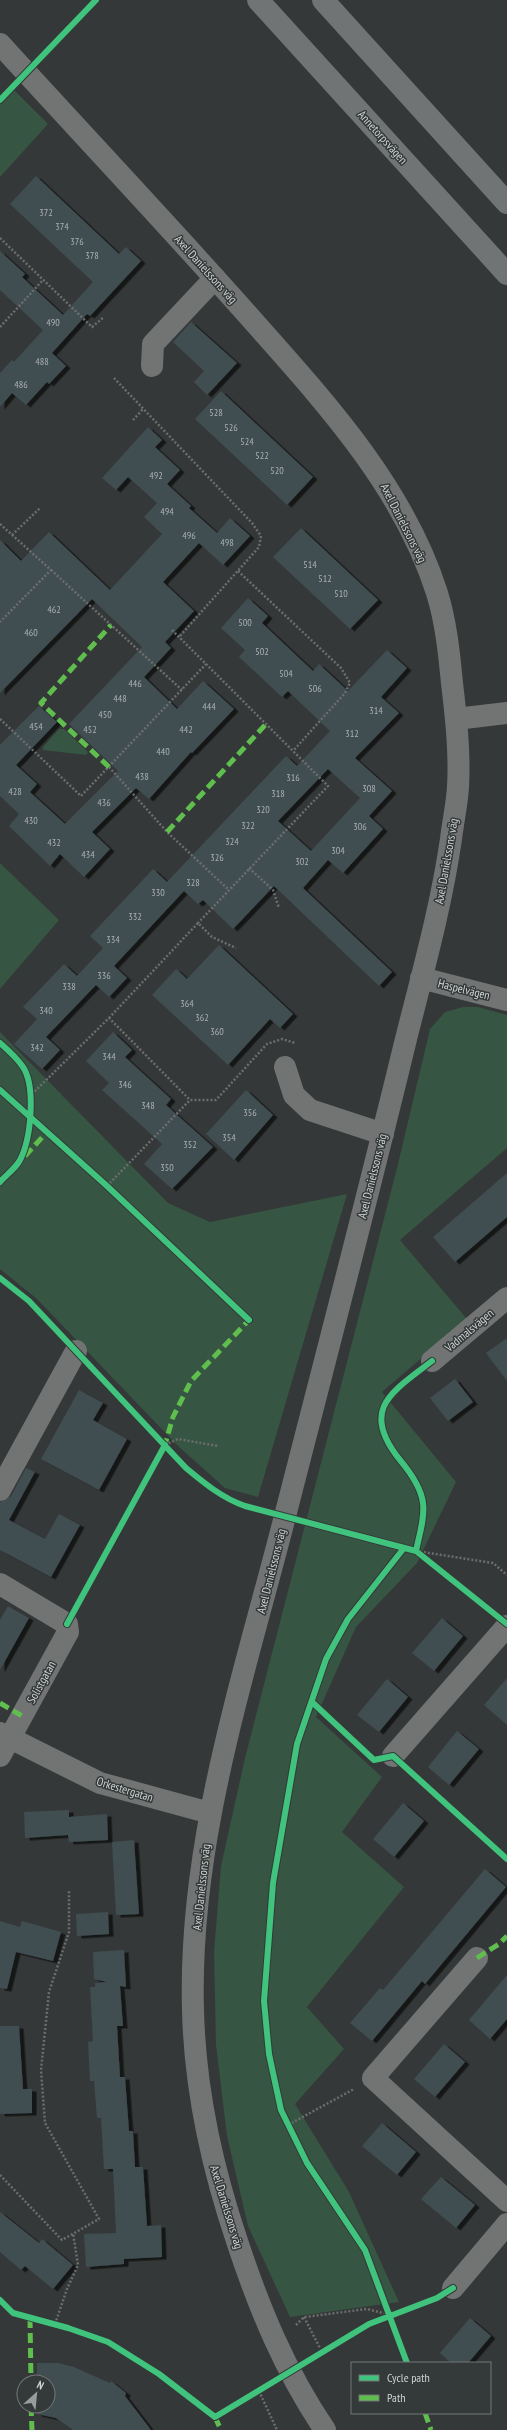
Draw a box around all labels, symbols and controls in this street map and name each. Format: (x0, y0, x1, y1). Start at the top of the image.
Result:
street label: Annetorpsvägen (355, 107, 411, 167)
house number: 372 (39, 206, 53, 219)
house number: 374 (55, 220, 69, 233)
street label: Axel Danielssons väg (171, 232, 241, 306)
house number: 376 (70, 235, 84, 248)
house number: 378 (85, 249, 99, 262)
house number: 490 (46, 316, 60, 329)
house number: 488 (35, 355, 49, 368)
house number: 486 (14, 378, 28, 391)
house number: 528 (209, 406, 223, 419)
house number: 526 (224, 421, 238, 434)
house number: 524 (240, 435, 254, 448)
house number: 522 (255, 449, 269, 462)
house number: 520 (270, 464, 284, 477)
house number: 492 (149, 469, 163, 482)
street label: Axel Danielssons väg (378, 481, 430, 565)
house number: 494 (160, 505, 174, 518)
house number: 496 (182, 529, 196, 542)
house number: 498 (220, 536, 234, 549)
house number: 514 (303, 558, 317, 571)
house number: 512 (318, 572, 332, 585)
house number: 510 (334, 587, 348, 600)
house number: 462 (47, 603, 61, 616)
house number: 500 (238, 616, 252, 629)
house number: 460 (24, 626, 38, 639)
house number: 502 (255, 645, 269, 658)
house number: 504 (279, 667, 293, 680)
house number: 446 (128, 677, 142, 690)
house number: 506 (308, 682, 322, 695)
house number: 448 (113, 692, 127, 705)
house number: 444 (202, 700, 216, 713)
house number: 314 (369, 704, 383, 717)
house number: 450 (98, 708, 112, 721)
house number: 454 (29, 720, 43, 733)
house number: 452 (83, 723, 97, 736)
house number: 442 (179, 723, 193, 736)
house number: 312 (345, 727, 359, 740)
house number: 440 (156, 745, 170, 758)
house number: 438 (135, 770, 149, 783)
house number: 316 (286, 771, 300, 784)
house number: 308 (362, 782, 376, 795)
house number: 428 (8, 785, 22, 798)
house number: 318 (271, 787, 285, 800)
house number: 436 (97, 796, 111, 809)
house number: 320 (256, 803, 270, 816)
house number: 430 (24, 814, 38, 827)
street label: Axel Danielssons väg (431, 817, 461, 905)
house number: 322 (241, 819, 255, 832)
house number: 306 (353, 820, 367, 833)
house number: 324 (225, 835, 239, 848)
house number: 432 (47, 836, 61, 849)
house number: 304 (331, 844, 345, 857)
house number: 434 (81, 848, 95, 861)
house number: 326 (210, 851, 224, 864)
house number: 302 (295, 855, 309, 868)
house number: 328 (186, 876, 200, 889)
house number: 330 (151, 886, 165, 899)
house number: 332 (128, 910, 142, 923)
house number: 334 (106, 933, 120, 946)
house number: 336 (97, 969, 111, 982)
street label: Haspelvägen (436, 975, 492, 1003)
house number: 338 (62, 980, 76, 993)
house number: 364 (180, 997, 194, 1010)
house number: 340 (39, 1004, 53, 1017)
house number: 362 (195, 1011, 209, 1024)
house number: 360 (210, 1025, 224, 1038)
house number: 342 (30, 1041, 44, 1054)
house number: 344 (102, 1050, 116, 1063)
house number: 346 (118, 1078, 132, 1091)
house number: 348 (141, 1099, 155, 1112)
house number: 356 (243, 1106, 257, 1119)
house number: 354 (222, 1131, 236, 1144)
street label: Axel Danielssons väg (354, 1132, 390, 1220)
house number: 352 (183, 1138, 197, 1151)
house number: 350 (160, 1161, 174, 1174)
street label: Vadmalsvägen (441, 1305, 497, 1355)
street label: Axel Danielssons väg (253, 1527, 289, 1615)
street label: Solistgatan (23, 1658, 59, 1706)
street label: Orkestergatan (95, 1773, 155, 1805)
street label: Axel Danielssons väg (189, 1843, 213, 1931)
street label: Axel Danielssons väg (207, 2163, 247, 2251)
legend (351, 2362, 491, 2414)
text: Cycle path (387, 2370, 430, 2385)
north arrow (16, 2374, 56, 2414)
text: N (35, 2378, 46, 2393)
text: Path (387, 2390, 405, 2405)

